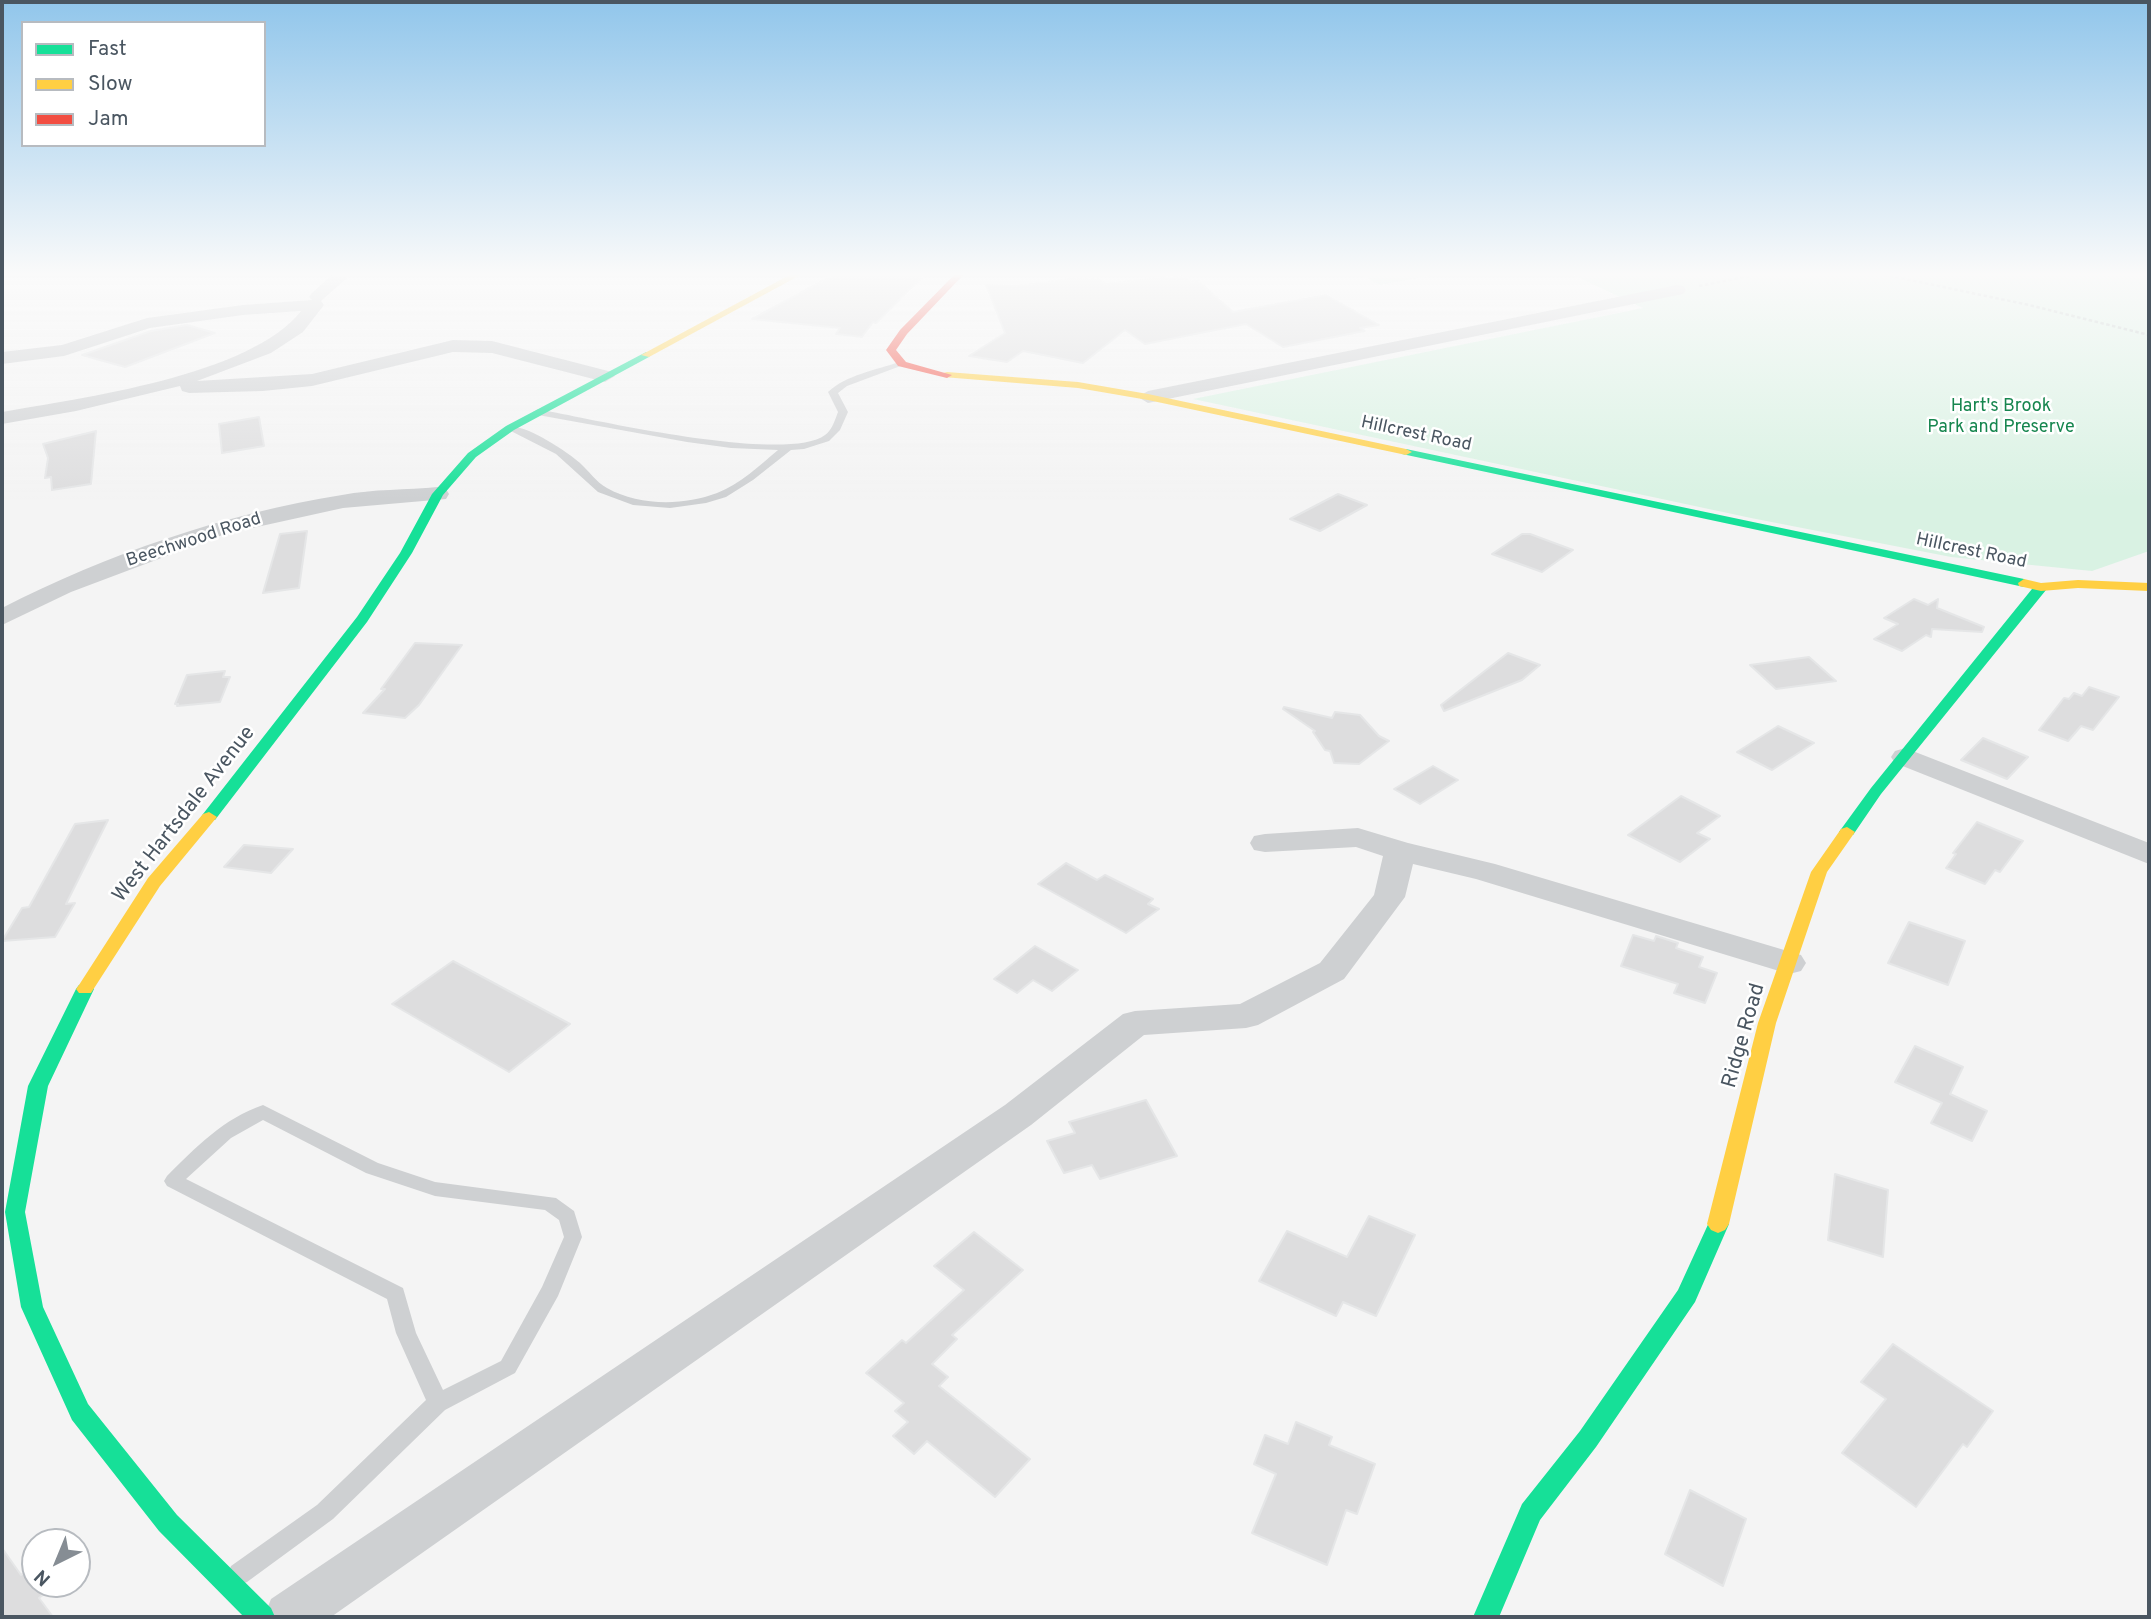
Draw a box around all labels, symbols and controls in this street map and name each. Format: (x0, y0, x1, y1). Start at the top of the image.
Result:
legend (21, 21, 266, 147)
text: Fast (88, 36, 127, 63)
text: Slow (88, 71, 133, 98)
text: Jam (88, 106, 129, 133)
park label: Hart's Brook Park and Preserve (1927, 396, 2075, 438)
street label: Hillcrest Road (1359, 413, 1473, 457)
street label: Beechwood Road (124, 509, 264, 573)
street label: Hillcrest Road (1914, 530, 2028, 574)
street label: West Hartsdale Avenue (108, 722, 262, 908)
street label: Ridge Road (1718, 981, 1772, 1091)
north arrow (21, 1528, 91, 1598)
text: N (30, 1563, 56, 1590)

